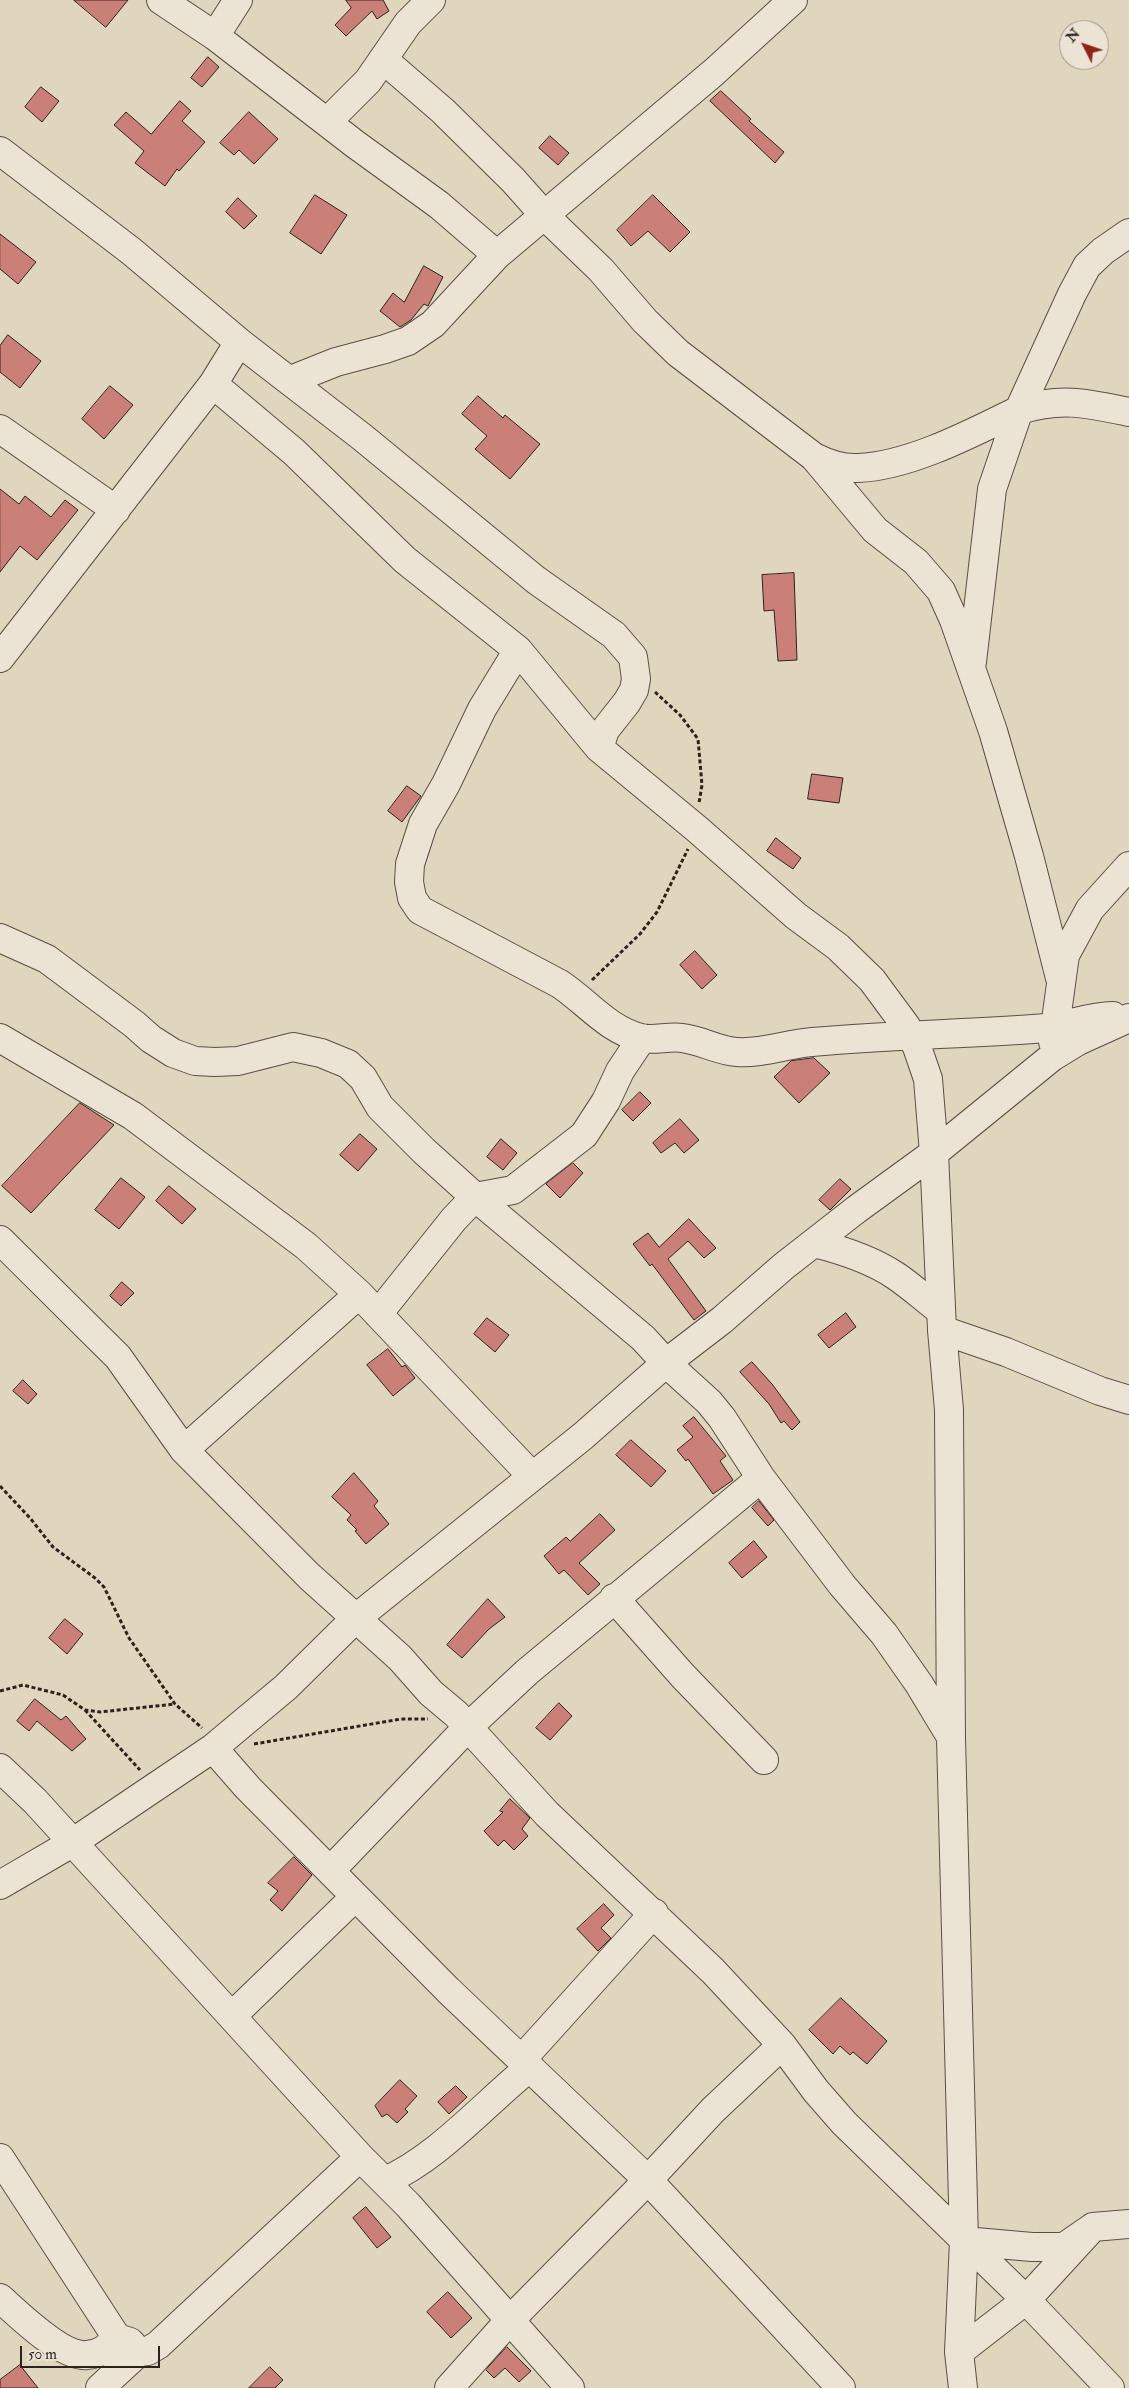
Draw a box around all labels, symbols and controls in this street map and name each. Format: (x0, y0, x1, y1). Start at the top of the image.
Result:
north arrow (1059, 20, 1109, 70)
text: N (1063, 25, 1084, 46)
scale bar (22, 2336, 162, 2368)
text: 50 m (28, 2345, 57, 2364)

